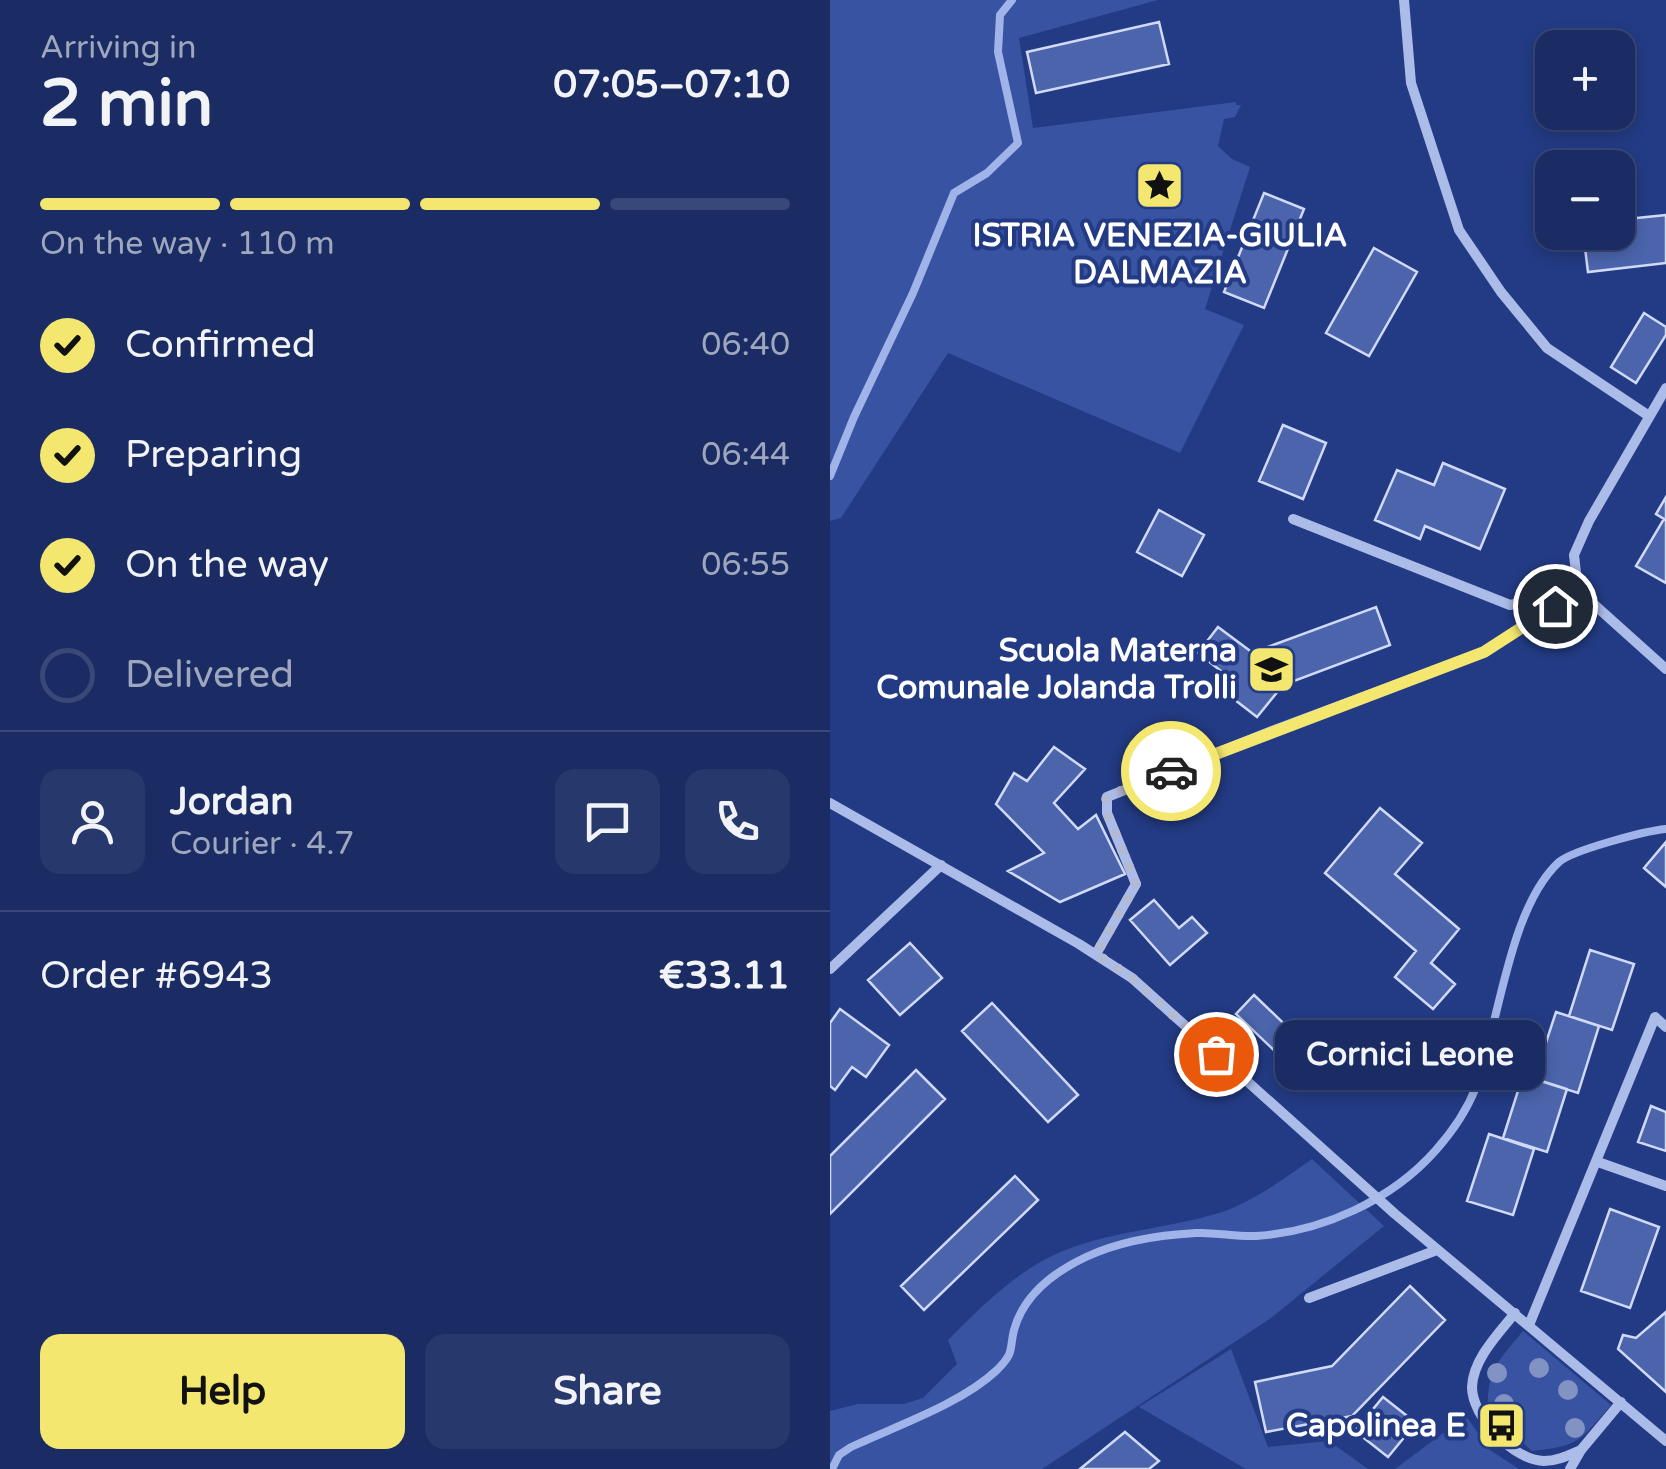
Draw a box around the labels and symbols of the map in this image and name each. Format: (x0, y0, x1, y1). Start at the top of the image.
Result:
place icon: ISTRIA VENEZIA-GIULIA DALMAZIA (1134, 160, 1186, 212)
place label: ISTRIA VENEZIA-GIULIA DALMAZIA (972, 217, 1348, 292)
pin (1513, 564, 1598, 649)
place label: Scuola Materna Comunale Jolanda Trolli (876, 632, 1237, 707)
school or university icon: Scuola Materna Comunale Jolanda Trolli (1246, 643, 1298, 695)
courier (1121, 721, 1221, 821)
pin (1174, 1012, 1259, 1097)
callout: Cornici Leone (1276, 1019, 1546, 1089)
bus stop icon: Capolinea E (1475, 1400, 1527, 1452)
place label: Capolinea E (1286, 1407, 1466, 1445)

